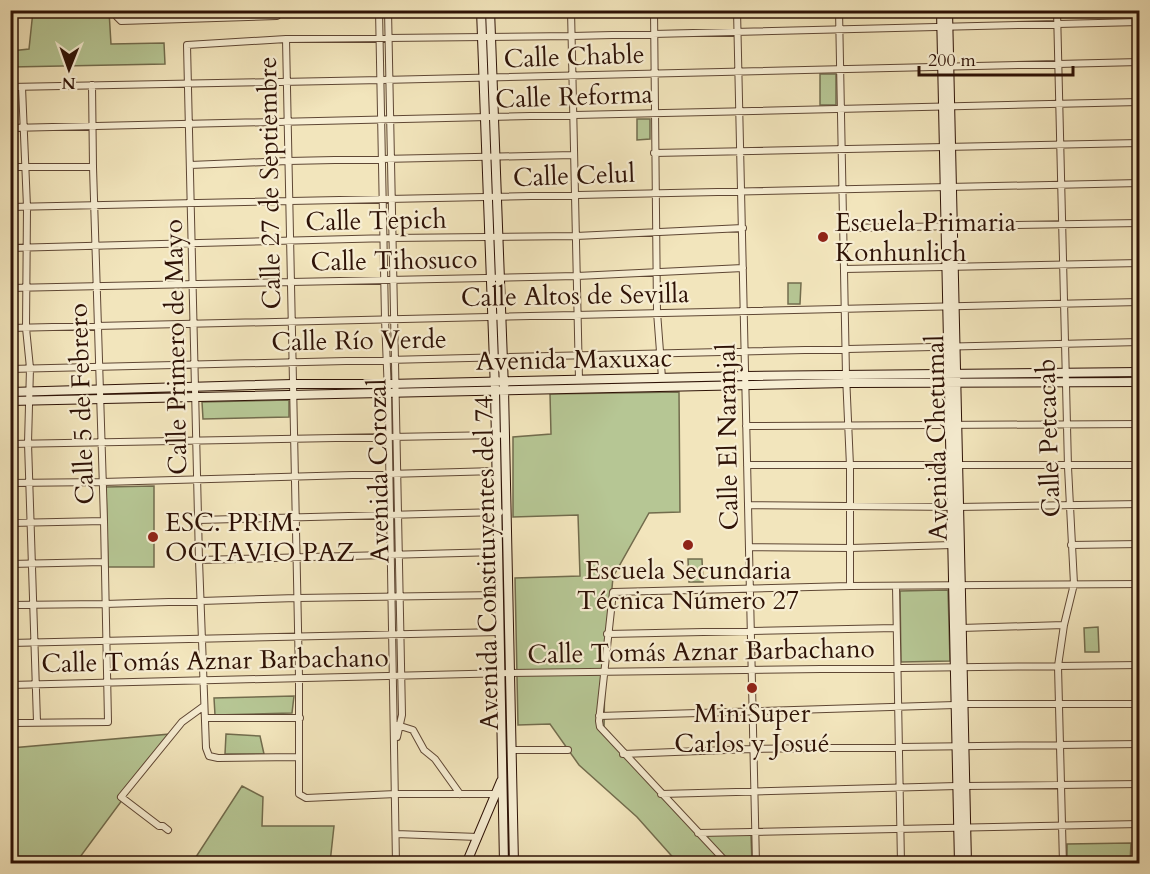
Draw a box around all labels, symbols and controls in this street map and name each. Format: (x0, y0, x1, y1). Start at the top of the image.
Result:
street label: Calle Chable (503, 37, 645, 76)
north arrow (39, 39, 99, 99)
scale bar (919, 39, 1074, 77)
text: 200 m (928, 48, 976, 73)
street label: Calle 27 de Septiembre (250, 56, 289, 310)
text: N (62, 72, 76, 94)
street label: Calle Reforma (495, 76, 653, 117)
street label: Calle Celul (512, 156, 636, 195)
street label: Calle Tepich (305, 202, 447, 239)
place label: Escuela Primaria Konhunlich (835, 205, 1016, 270)
street label: Calle Primero de Mayo (156, 219, 195, 475)
marker: Escuela Primaria Konhunlich (816, 230, 830, 244)
street label: Calle Tihosuco (310, 242, 478, 279)
street label: Calle Altos de Sevilla (460, 276, 690, 315)
street label: Calle 5 de Febrero (60, 303, 103, 505)
street label: Calle Río Verde (271, 321, 447, 360)
street label: Avenida Chetumal (917, 334, 956, 541)
street label: Avenida Maxuxac (475, 340, 673, 379)
street label: Calle El Naranjal (708, 343, 747, 531)
street label: Calle Petcacab (1028, 358, 1069, 518)
street label: Avenida Corozal (359, 378, 398, 564)
street label: Avenida Constituyentes del 74 (466, 395, 507, 731)
place label: ESC. PRIM. OCTAVIO PAZ (165, 505, 355, 570)
marker: ESC. PRIM. OCTAVIO PAZ (146, 530, 160, 544)
marker: Escuela Secundaria Técnica Número 27 (681, 538, 695, 552)
place label: Escuela Secundaria Técnica Número 27 (577, 553, 799, 618)
street label: Calle Tomás Aznar Barbachano (527, 631, 875, 672)
street label: Calle Tomás Aznar Barbachano (41, 640, 389, 681)
marker: MiniSuper Carlos y Josué (745, 681, 759, 695)
place label: MiniSuper Carlos y Josué (674, 696, 830, 761)

